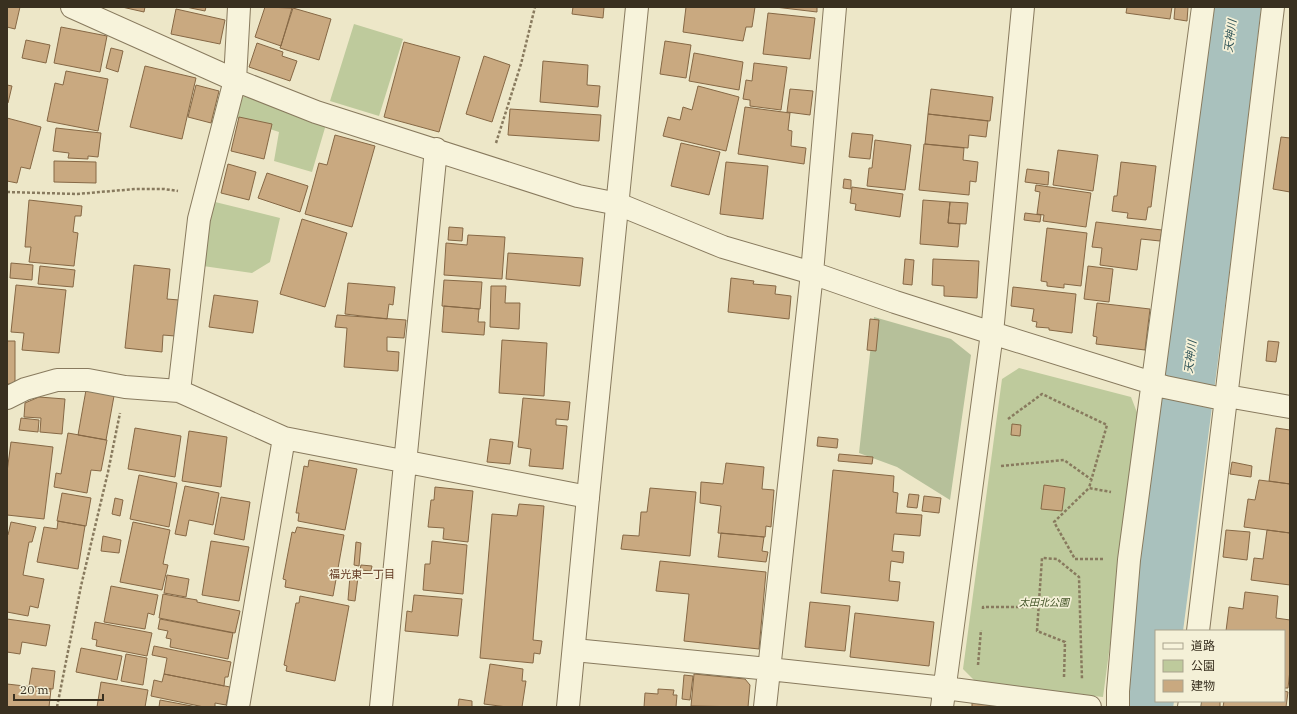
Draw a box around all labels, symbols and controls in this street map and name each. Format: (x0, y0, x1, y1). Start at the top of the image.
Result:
water label: 天神川 (1221, 18, 1239, 53)
water label: 天神川 (1181, 339, 1199, 374)
district label: 福光東一丁目 (329, 567, 395, 581)
park label: 太田北公園 (1019, 596, 1071, 609)
legend (1155, 630, 1285, 702)
text: 道路 (1191, 638, 1215, 653)
text: 公園 (1191, 658, 1215, 673)
scale bar (14, 676, 103, 702)
text: 建物 (1191, 678, 1215, 693)
text: 20 m (20, 682, 49, 697)

